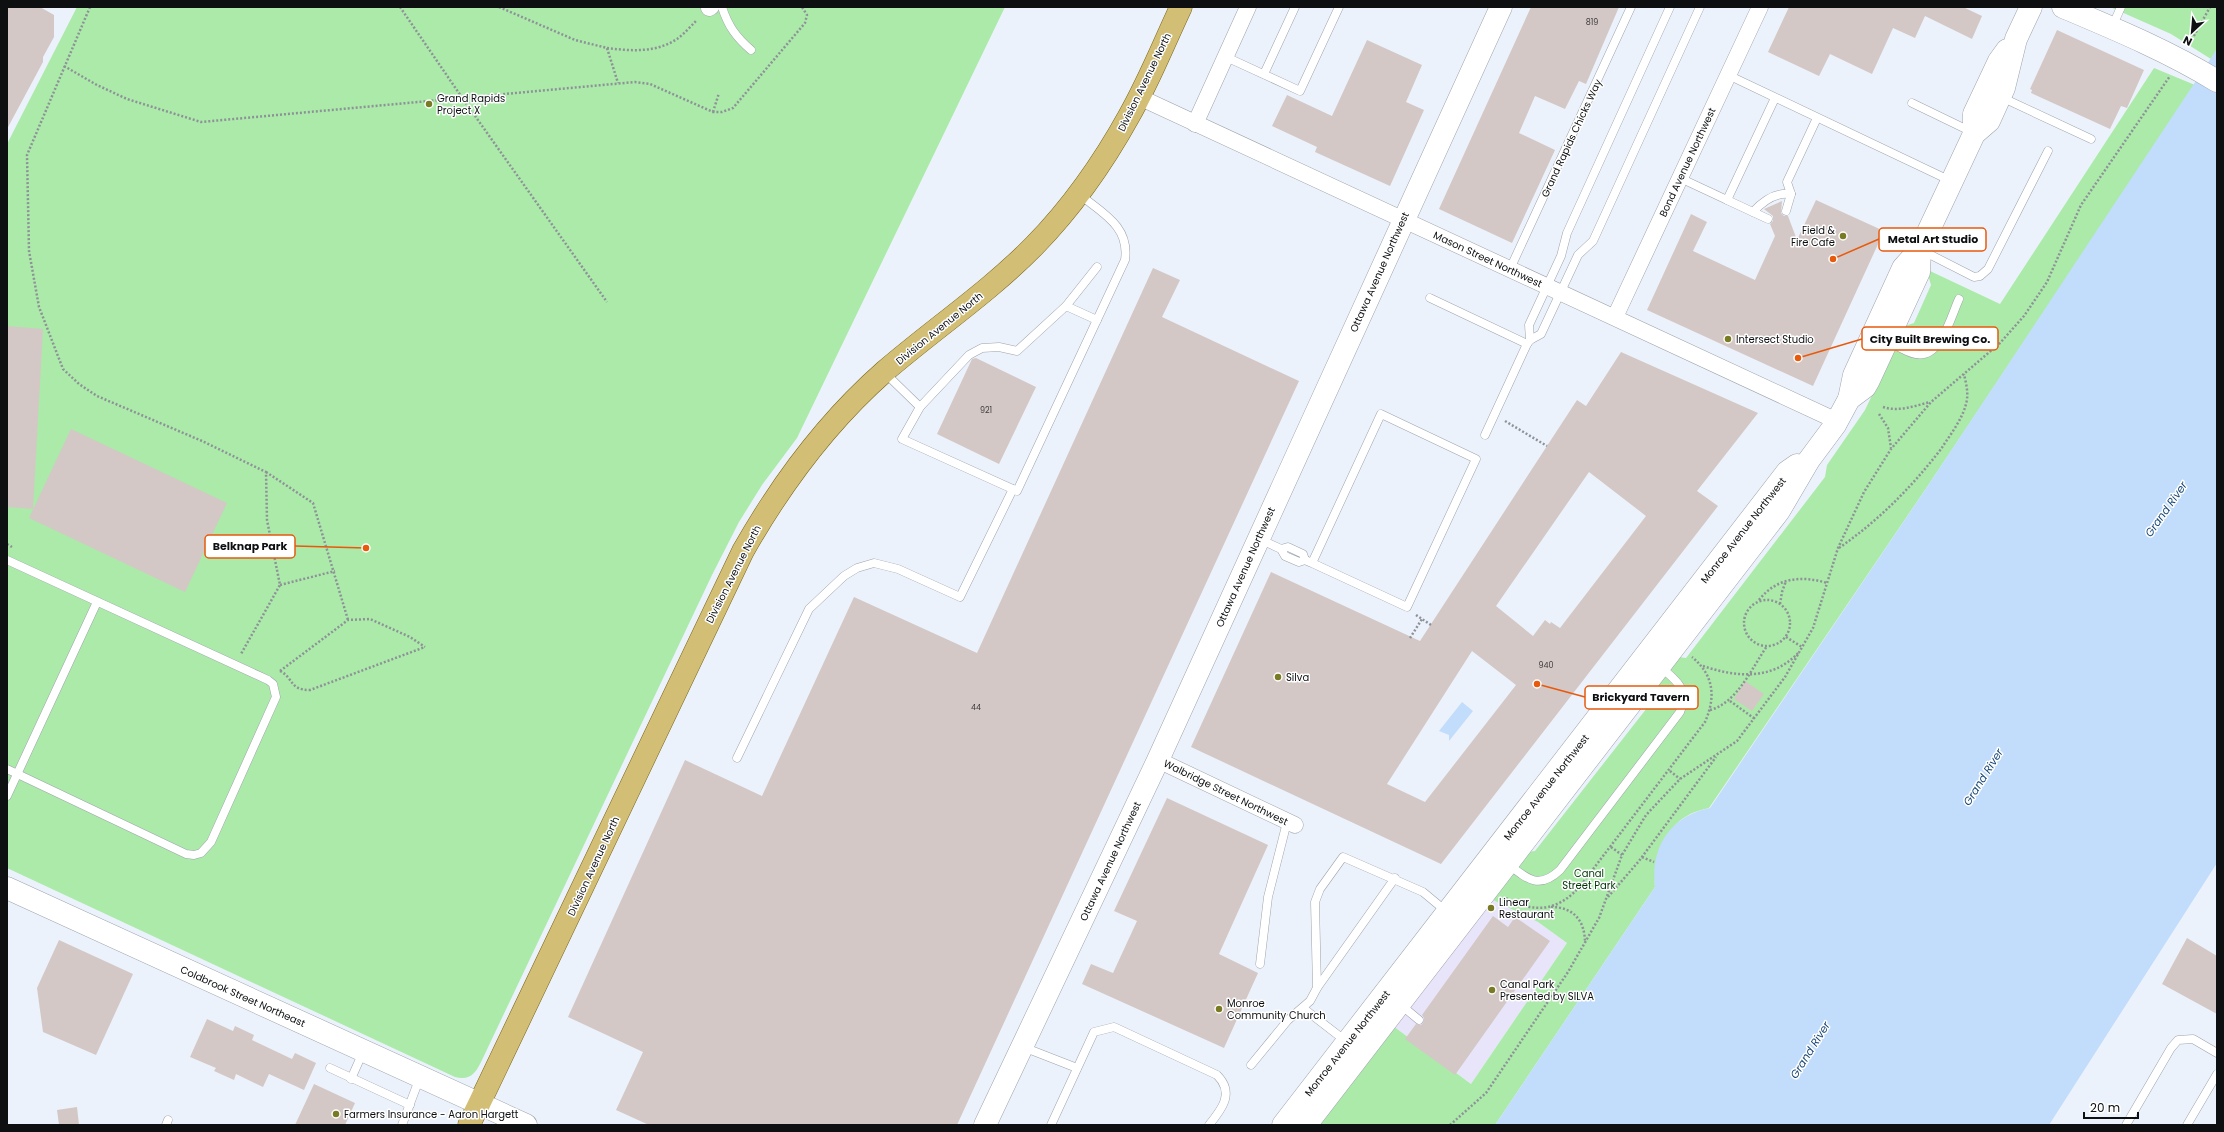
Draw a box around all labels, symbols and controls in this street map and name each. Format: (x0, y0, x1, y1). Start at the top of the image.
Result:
north arrow (2172, 12, 2212, 52)
house number: 819 (1586, 17, 1598, 28)
street label: Division Avenue North (1114, 30, 1175, 134)
text: N (2180, 32, 2195, 50)
street label: Grand Rapids Chicks Way (1537, 76, 1606, 200)
place label: Grand Rapids Project X (437, 91, 505, 118)
marker: Grand Rapids Project X (424, 99, 434, 109)
street label: Bond Avenue Northwest (1656, 105, 1720, 219)
street label: Ottawa Avenue Northwest (1346, 209, 1413, 335)
place label: Field & Fire Cafe (1791, 223, 1836, 250)
street label: Mason Street Northwest (1431, 228, 1545, 291)
callout: Metal Art Studio (1879, 228, 1986, 251)
marker: Field & Fire Cafe (1838, 231, 1848, 241)
text: Metal Art Studio (1888, 231, 1978, 247)
street label: Division Avenue North (893, 289, 986, 368)
callout: City Built Brewing Co. (1862, 327, 1998, 350)
text: City Built Brewing Co. (1870, 331, 1990, 347)
place label: Intersect Studio (1736, 332, 1814, 347)
marker: Intersect Studio (1723, 334, 1733, 344)
house number: 921 (980, 405, 992, 416)
street label: Monroe Avenue Northwest (1697, 474, 1790, 587)
water label: Grand River (2141, 477, 2192, 540)
street label: Ottawa Avenue Northwest (1212, 504, 1279, 630)
street label: Division Avenue North (702, 523, 765, 626)
callout: Belknap Park (205, 535, 295, 558)
text: Belknap Park (213, 538, 287, 554)
house number: 940 (1538, 660, 1554, 671)
place label: Silva (1286, 670, 1309, 685)
marker: Silva (1273, 672, 1283, 682)
callout: Brickyard Tavern (1585, 686, 1698, 709)
text: Brickyard Tavern (1592, 689, 1690, 705)
house number: 44 (971, 702, 981, 713)
street label: Monroe Avenue Northwest (1500, 731, 1593, 844)
water label: Grand River (1959, 745, 2007, 809)
street label: Walbridge Street Northwest (1161, 756, 1291, 829)
street label: Ottawa Avenue Northwest (1076, 799, 1145, 923)
street label: Division Avenue North (564, 814, 623, 918)
park label: Canal Street Park (1562, 866, 1617, 893)
place label: Linear Restaurant (1499, 895, 1554, 922)
marker: Linear Restaurant (1486, 903, 1496, 913)
street label: Coldbrook Street Northeast (178, 962, 308, 1031)
place label: Canal Park Presented by SILVA (1500, 977, 1594, 1004)
marker: Canal Park Presented by SILVA (1487, 985, 1497, 995)
street label: Monroe Avenue Northwest (1301, 987, 1394, 1100)
place label: Monroe Community Church (1227, 996, 1326, 1023)
marker: Monroe Community Church (1214, 1004, 1224, 1014)
water label: Grand River (1786, 1018, 1834, 1082)
scale bar (2084, 1094, 2138, 1120)
text: 20 m (2090, 1099, 2120, 1116)
place label: Farmers Insurance - Aaron Hargett (344, 1107, 519, 1122)
marker: Farmers Insurance - Aaron Hargett (331, 1109, 341, 1119)

